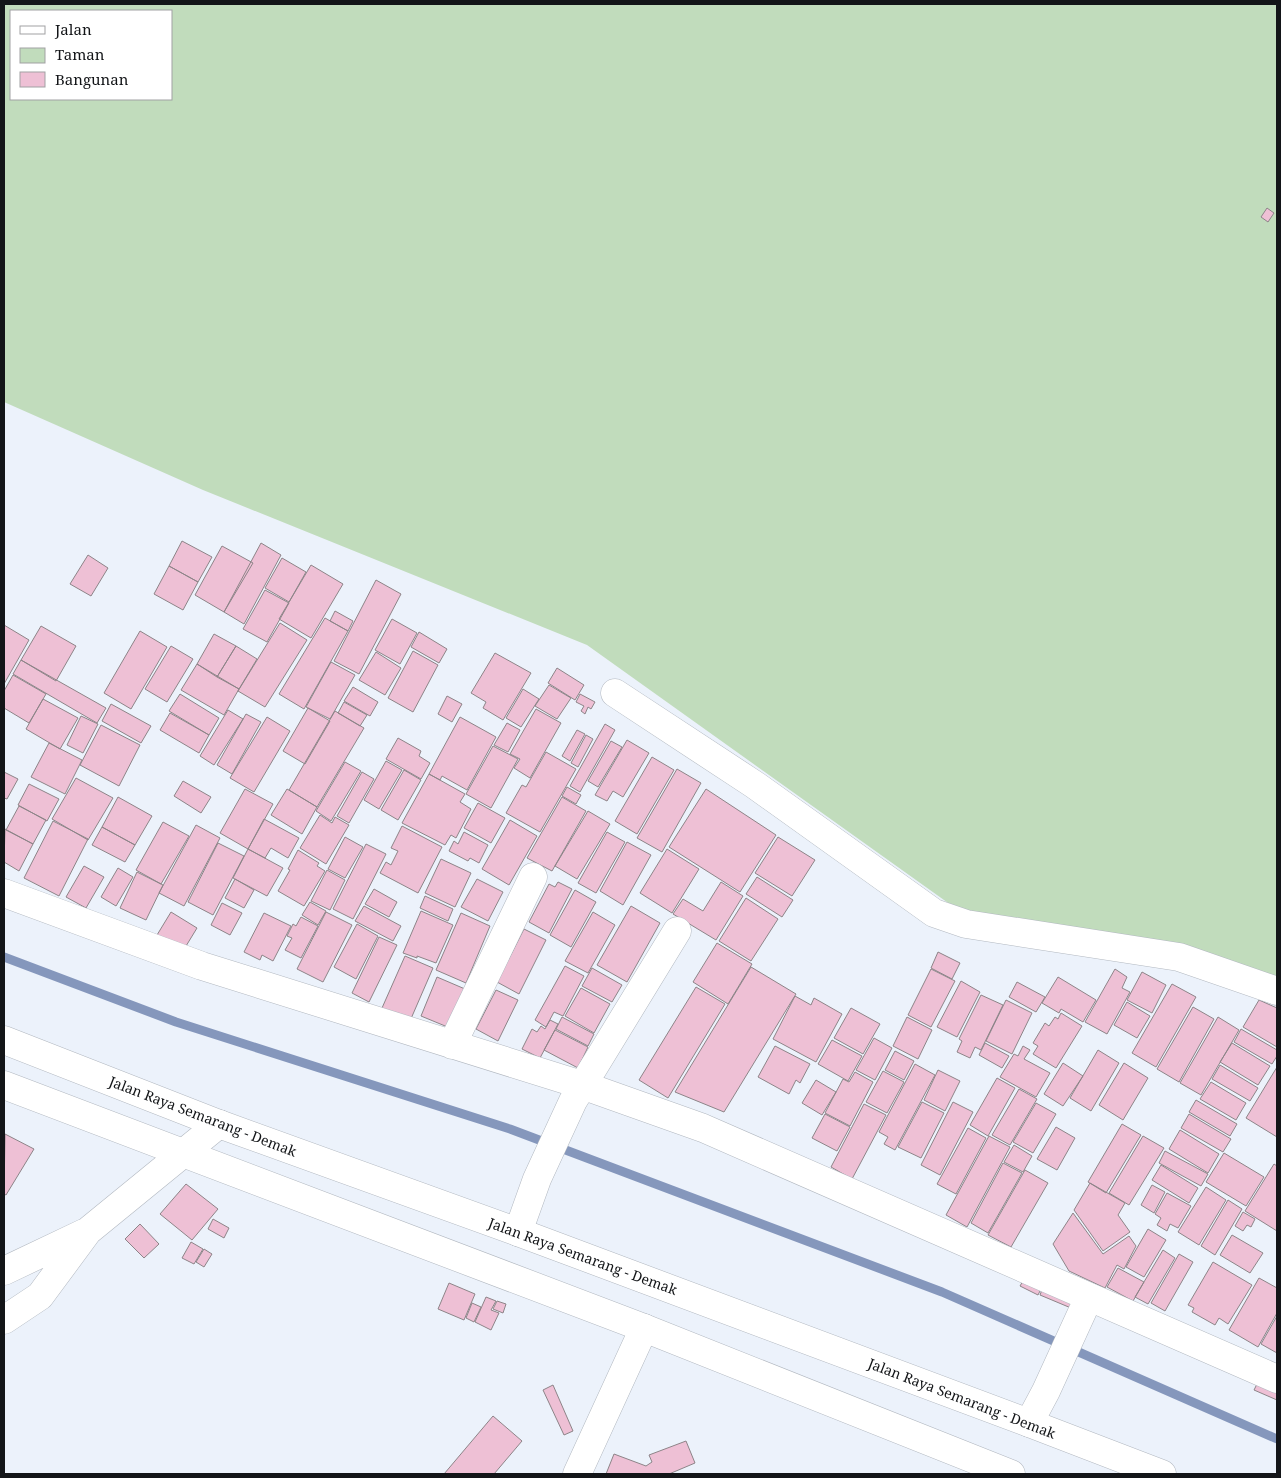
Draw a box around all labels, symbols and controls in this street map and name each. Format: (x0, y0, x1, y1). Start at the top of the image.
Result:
legend (10, 10, 172, 100)
text: Jalan (54, 19, 92, 39)
text: Taman (55, 44, 105, 64)
text: Bangunan (55, 69, 129, 89)
street label: Jalan Raya Semarang - Demak (106, 1071, 300, 1161)
street label: Jalan Raya Semarang - Demak (485, 1213, 681, 1299)
street label: Jalan Raya Semarang - Demak (865, 1353, 1059, 1443)

